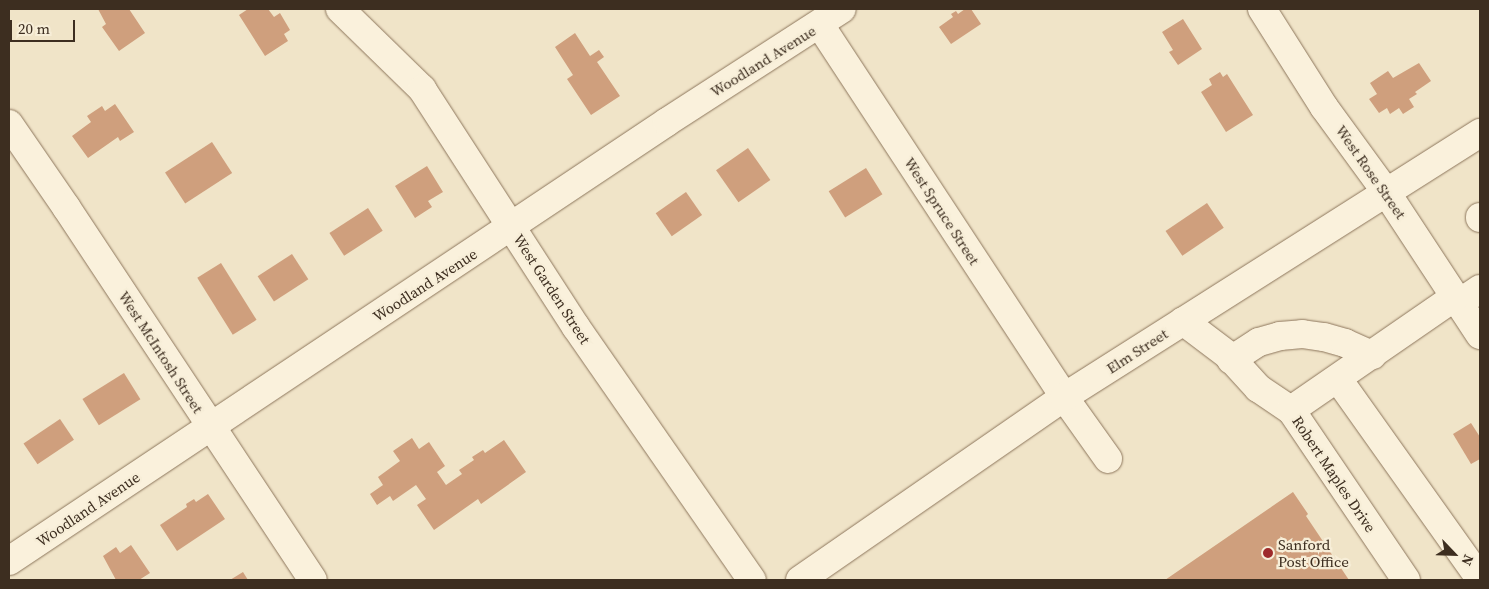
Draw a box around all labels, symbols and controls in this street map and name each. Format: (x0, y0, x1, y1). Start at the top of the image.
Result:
scale bar (12, 10, 78, 42)
text: 20 m (18, 18, 50, 39)
street label: Woodland Avenue (707, 21, 819, 101)
street label: West Rose Street (1332, 122, 1410, 222)
street label: West Spruce Street (901, 154, 983, 268)
street label: West Garden Street (510, 231, 594, 347)
street label: Woodland Avenue (370, 245, 480, 325)
street label: West McIntosh Street (115, 288, 207, 416)
street label: Elm Street (1103, 325, 1171, 377)
street label: Robert Maples Drive (1288, 412, 1380, 536)
street label: Woodland Avenue (33, 468, 143, 550)
north arrow (1429, 529, 1479, 579)
place label: Sanford Post Office (1278, 535, 1349, 570)
marker: Sanford Post Office (1262, 547, 1274, 559)
text: N (1456, 551, 1479, 569)

